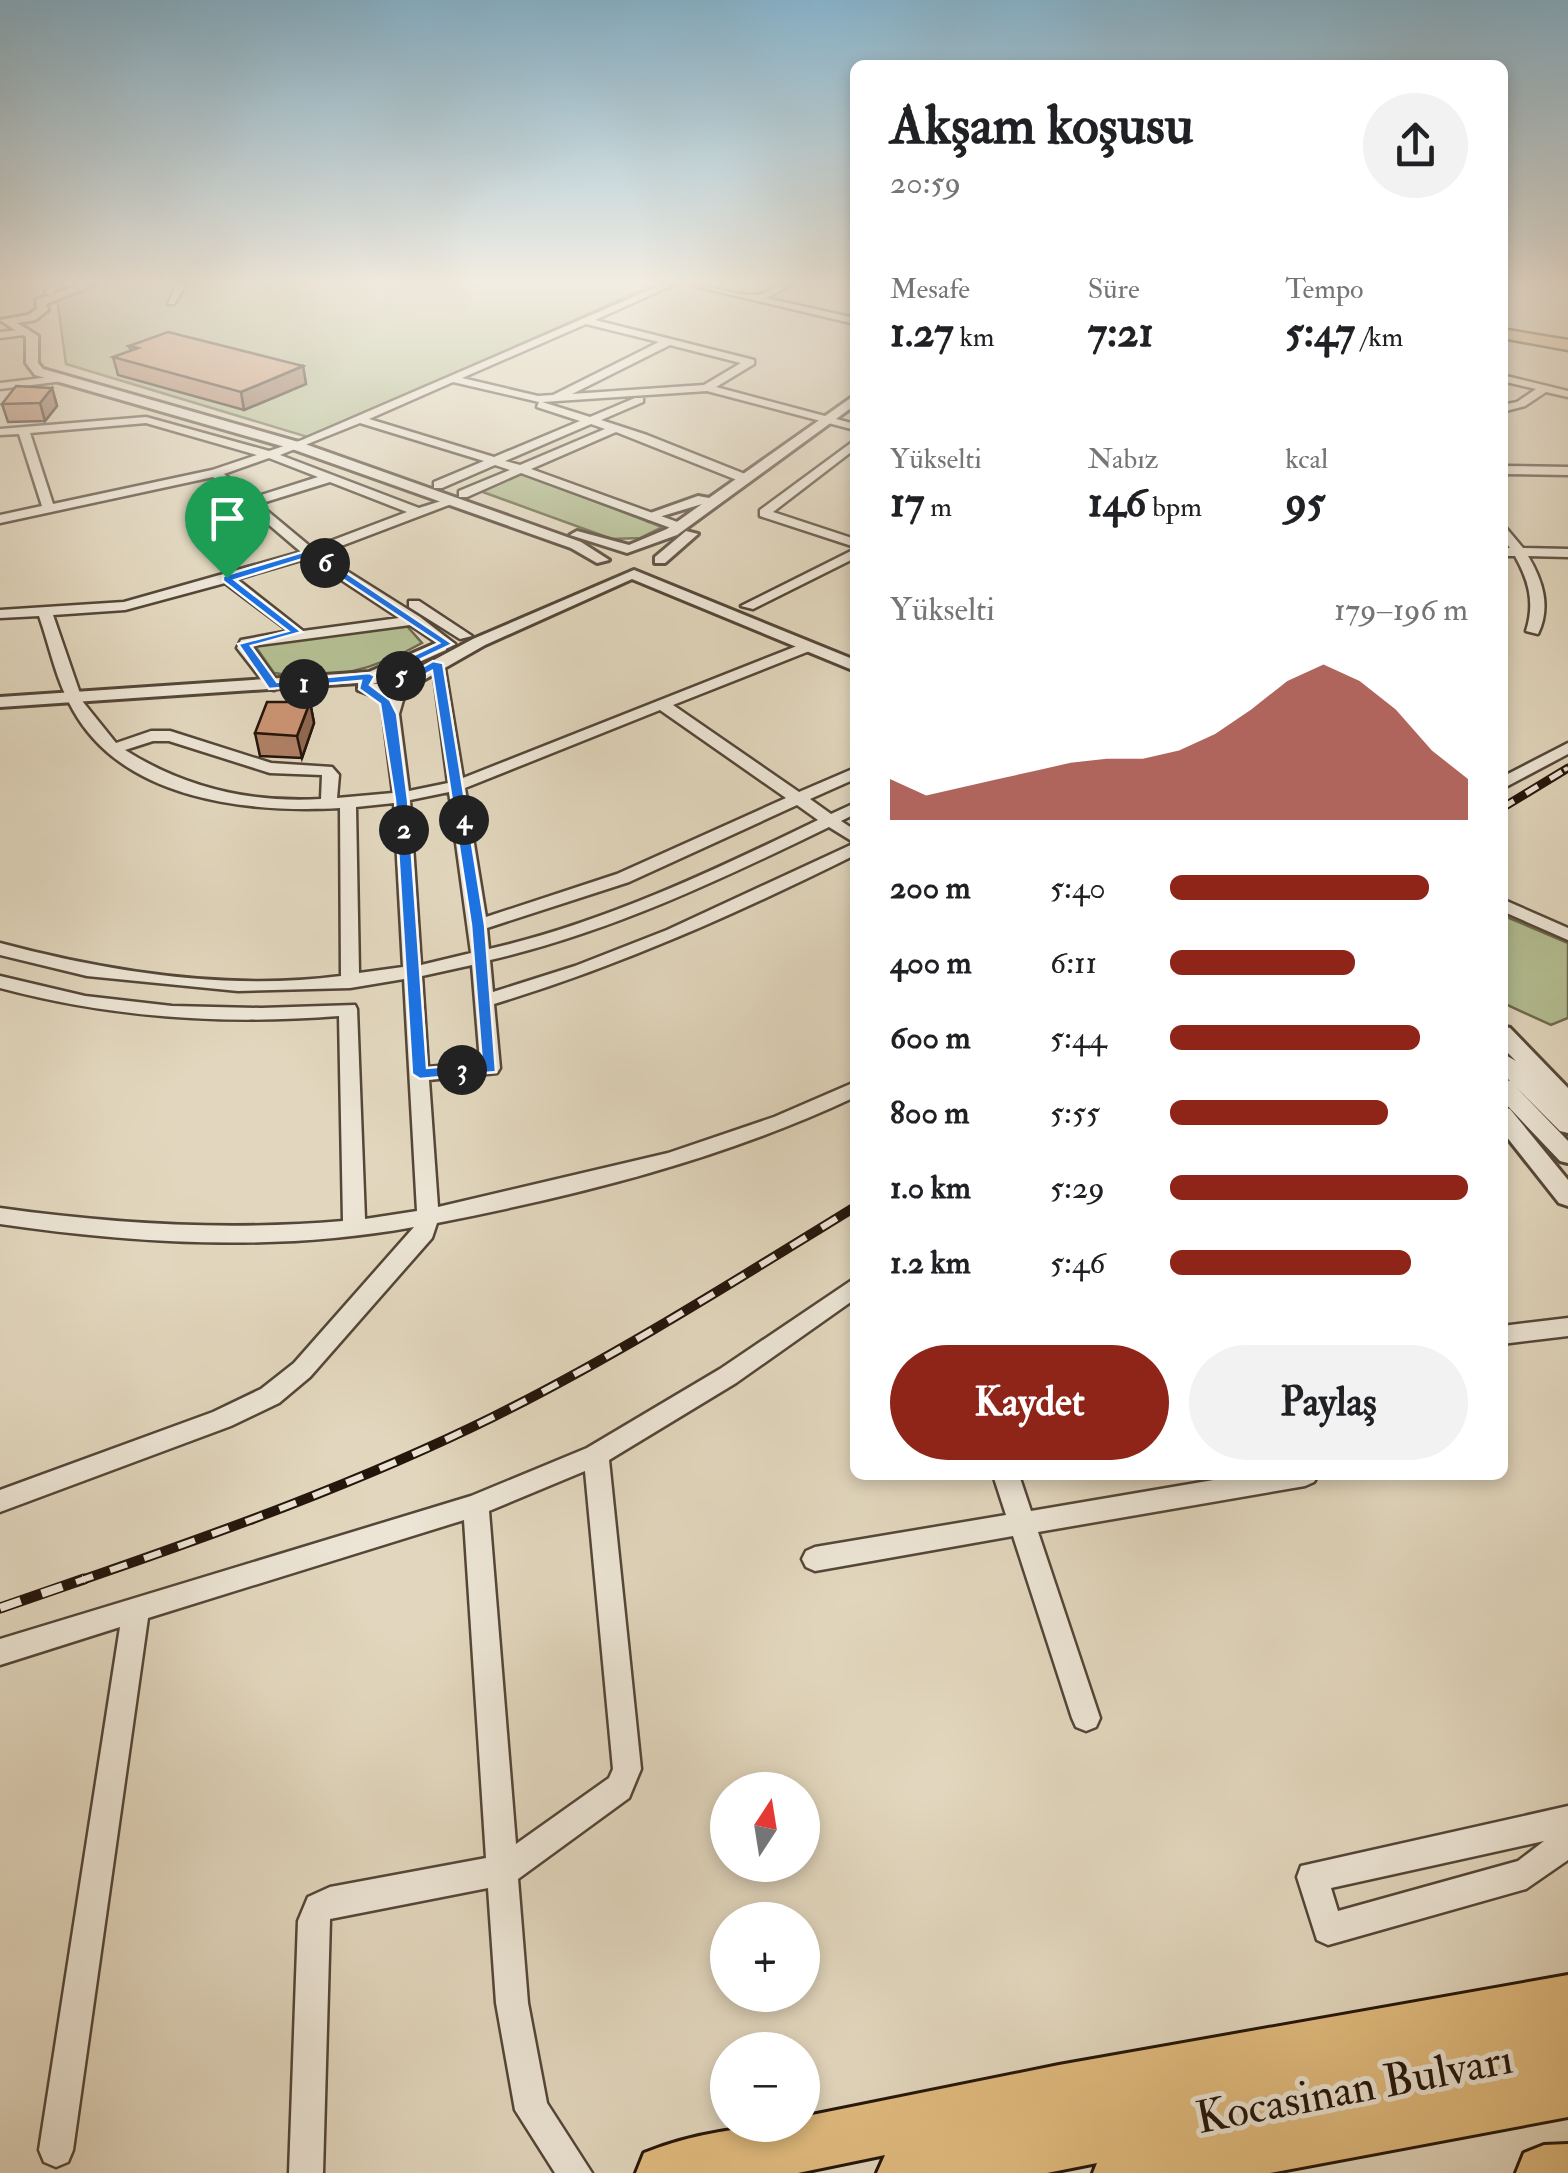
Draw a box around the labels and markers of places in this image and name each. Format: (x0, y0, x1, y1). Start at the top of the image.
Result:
pin (185, 476, 270, 579)
pin: 6 (300, 538, 350, 588)
pin: 5 (376, 651, 426, 701)
pin: 1 (279, 659, 329, 709)
pin: 4 (439, 795, 489, 845)
pin: 2 (379, 805, 429, 855)
pin: 3 (437, 1045, 487, 1095)

